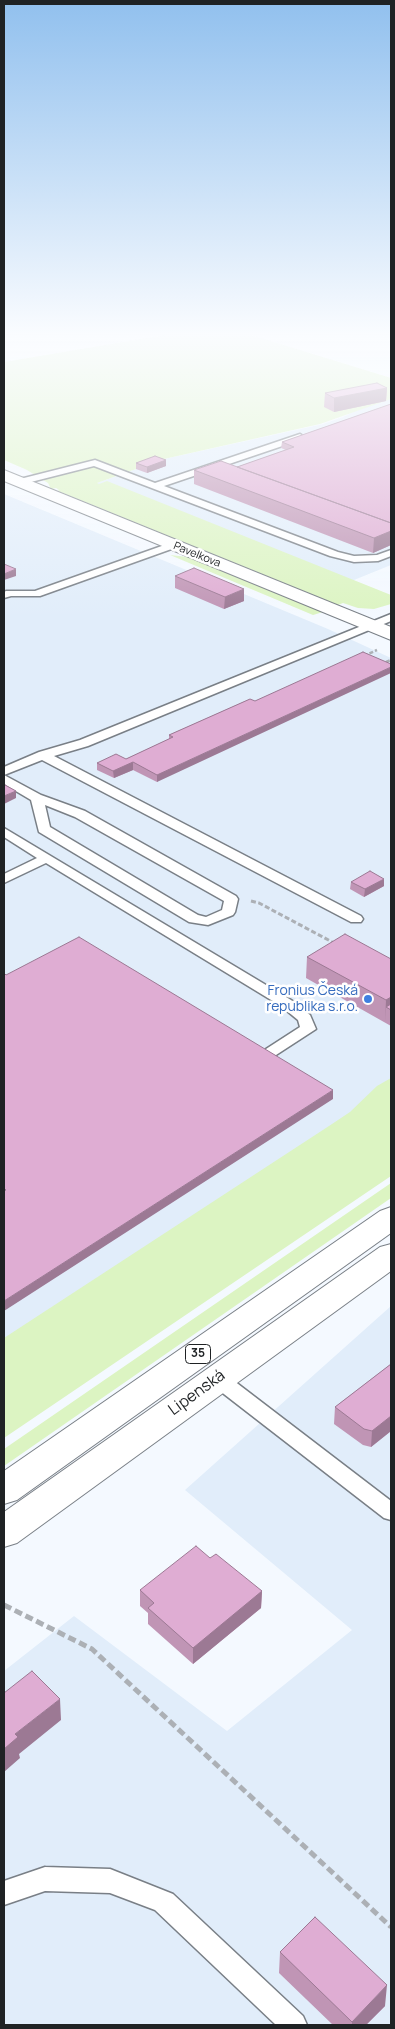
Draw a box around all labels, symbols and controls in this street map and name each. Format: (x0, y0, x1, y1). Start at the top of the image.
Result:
street label: Pavelkova (172, 540, 222, 570)
place label: Fronius Česká republika s.r.o. (266, 983, 358, 1016)
marker: Fronius Česká republika s.r.o. (362, 993, 374, 1005)
road number: 35 (186, 1345, 210, 1364)
street label: Lipenská (165, 1366, 229, 1420)

